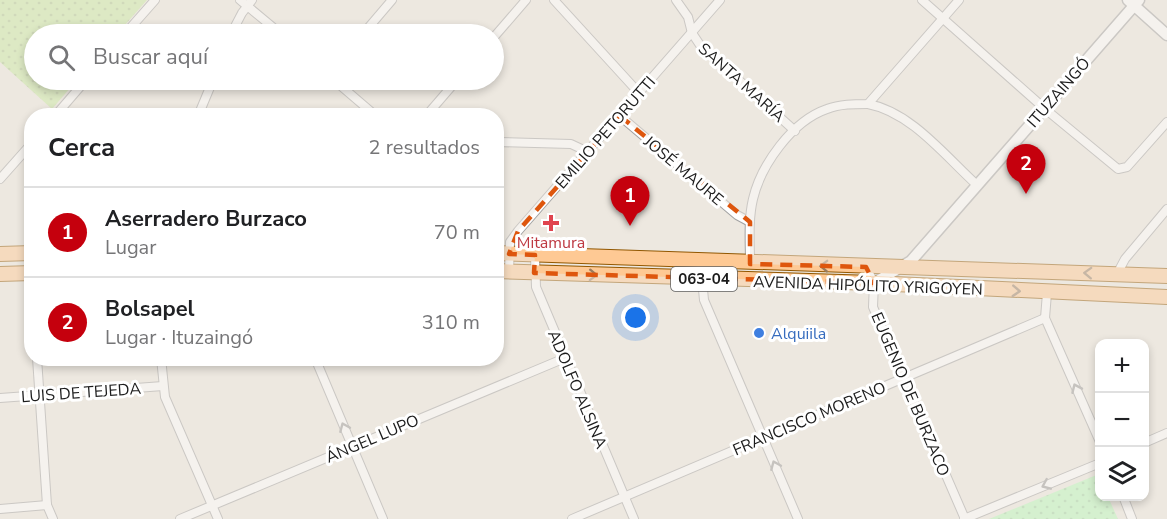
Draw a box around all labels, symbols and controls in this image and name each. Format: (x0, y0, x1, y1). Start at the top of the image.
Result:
search box (24, 24, 504, 90)
street label: SANTA MARÍA (693, 38, 790, 128)
icon: search (45, 41, 78, 74)
text: Buscar aquí (93, 42, 208, 72)
street label: ITUZAINGÓ (1022, 53, 1095, 132)
street label: EMILIO PETORUTTI (551, 72, 661, 194)
text: Cerca (48, 130, 115, 165)
street label: JOSÉ MAURE (638, 130, 728, 211)
text: 2 resultados (369, 134, 480, 161)
pin: 2 (1006, 144, 1046, 194)
pin: 1 (610, 176, 650, 226)
text: Aserradero Burzaco (105, 204, 307, 234)
marker: Mitamura (544, 216, 558, 230)
text: 1 (62, 219, 74, 246)
text: 70 m (434, 219, 480, 246)
place label: Mitamura (517, 232, 585, 254)
text: Lugar (105, 234, 156, 261)
one-way arrow (820, 259, 829, 272)
road number: 063-04 (671, 267, 737, 291)
one-way arrow (1083, 267, 1092, 279)
one-way arrow (588, 268, 597, 281)
street label: AVENIDA HIPÓLITO YRIGOYEN (753, 271, 983, 301)
one-way arrow (1012, 285, 1021, 298)
text: Bolsapel (105, 294, 195, 324)
your location (621, 303, 650, 332)
text: 2 (62, 309, 74, 336)
text: 310 m (422, 309, 480, 336)
street label: EUGENIO DE BURZACO (866, 309, 955, 480)
place label: Alquiila (771, 323, 826, 345)
text: Lugar · Ituzaingó (105, 324, 253, 351)
marker: Alquiila (752, 326, 766, 340)
street label: ADOLFO ALSINA (542, 327, 612, 452)
map controls (1095, 339, 1149, 501)
button: + (1095, 339, 1149, 393)
street label: FRANCISCO MORENO (729, 377, 889, 461)
street label: LUIS DE TEJEDA (20, 378, 142, 408)
one-way arrow (1071, 384, 1083, 395)
button: − (1095, 393, 1149, 447)
street label: ÁNGEL LUPO (322, 409, 422, 468)
one-way arrow (339, 422, 351, 433)
button: layers (1095, 447, 1149, 501)
one-way arrow (770, 461, 782, 472)
one-way arrow (1041, 478, 1052, 490)

